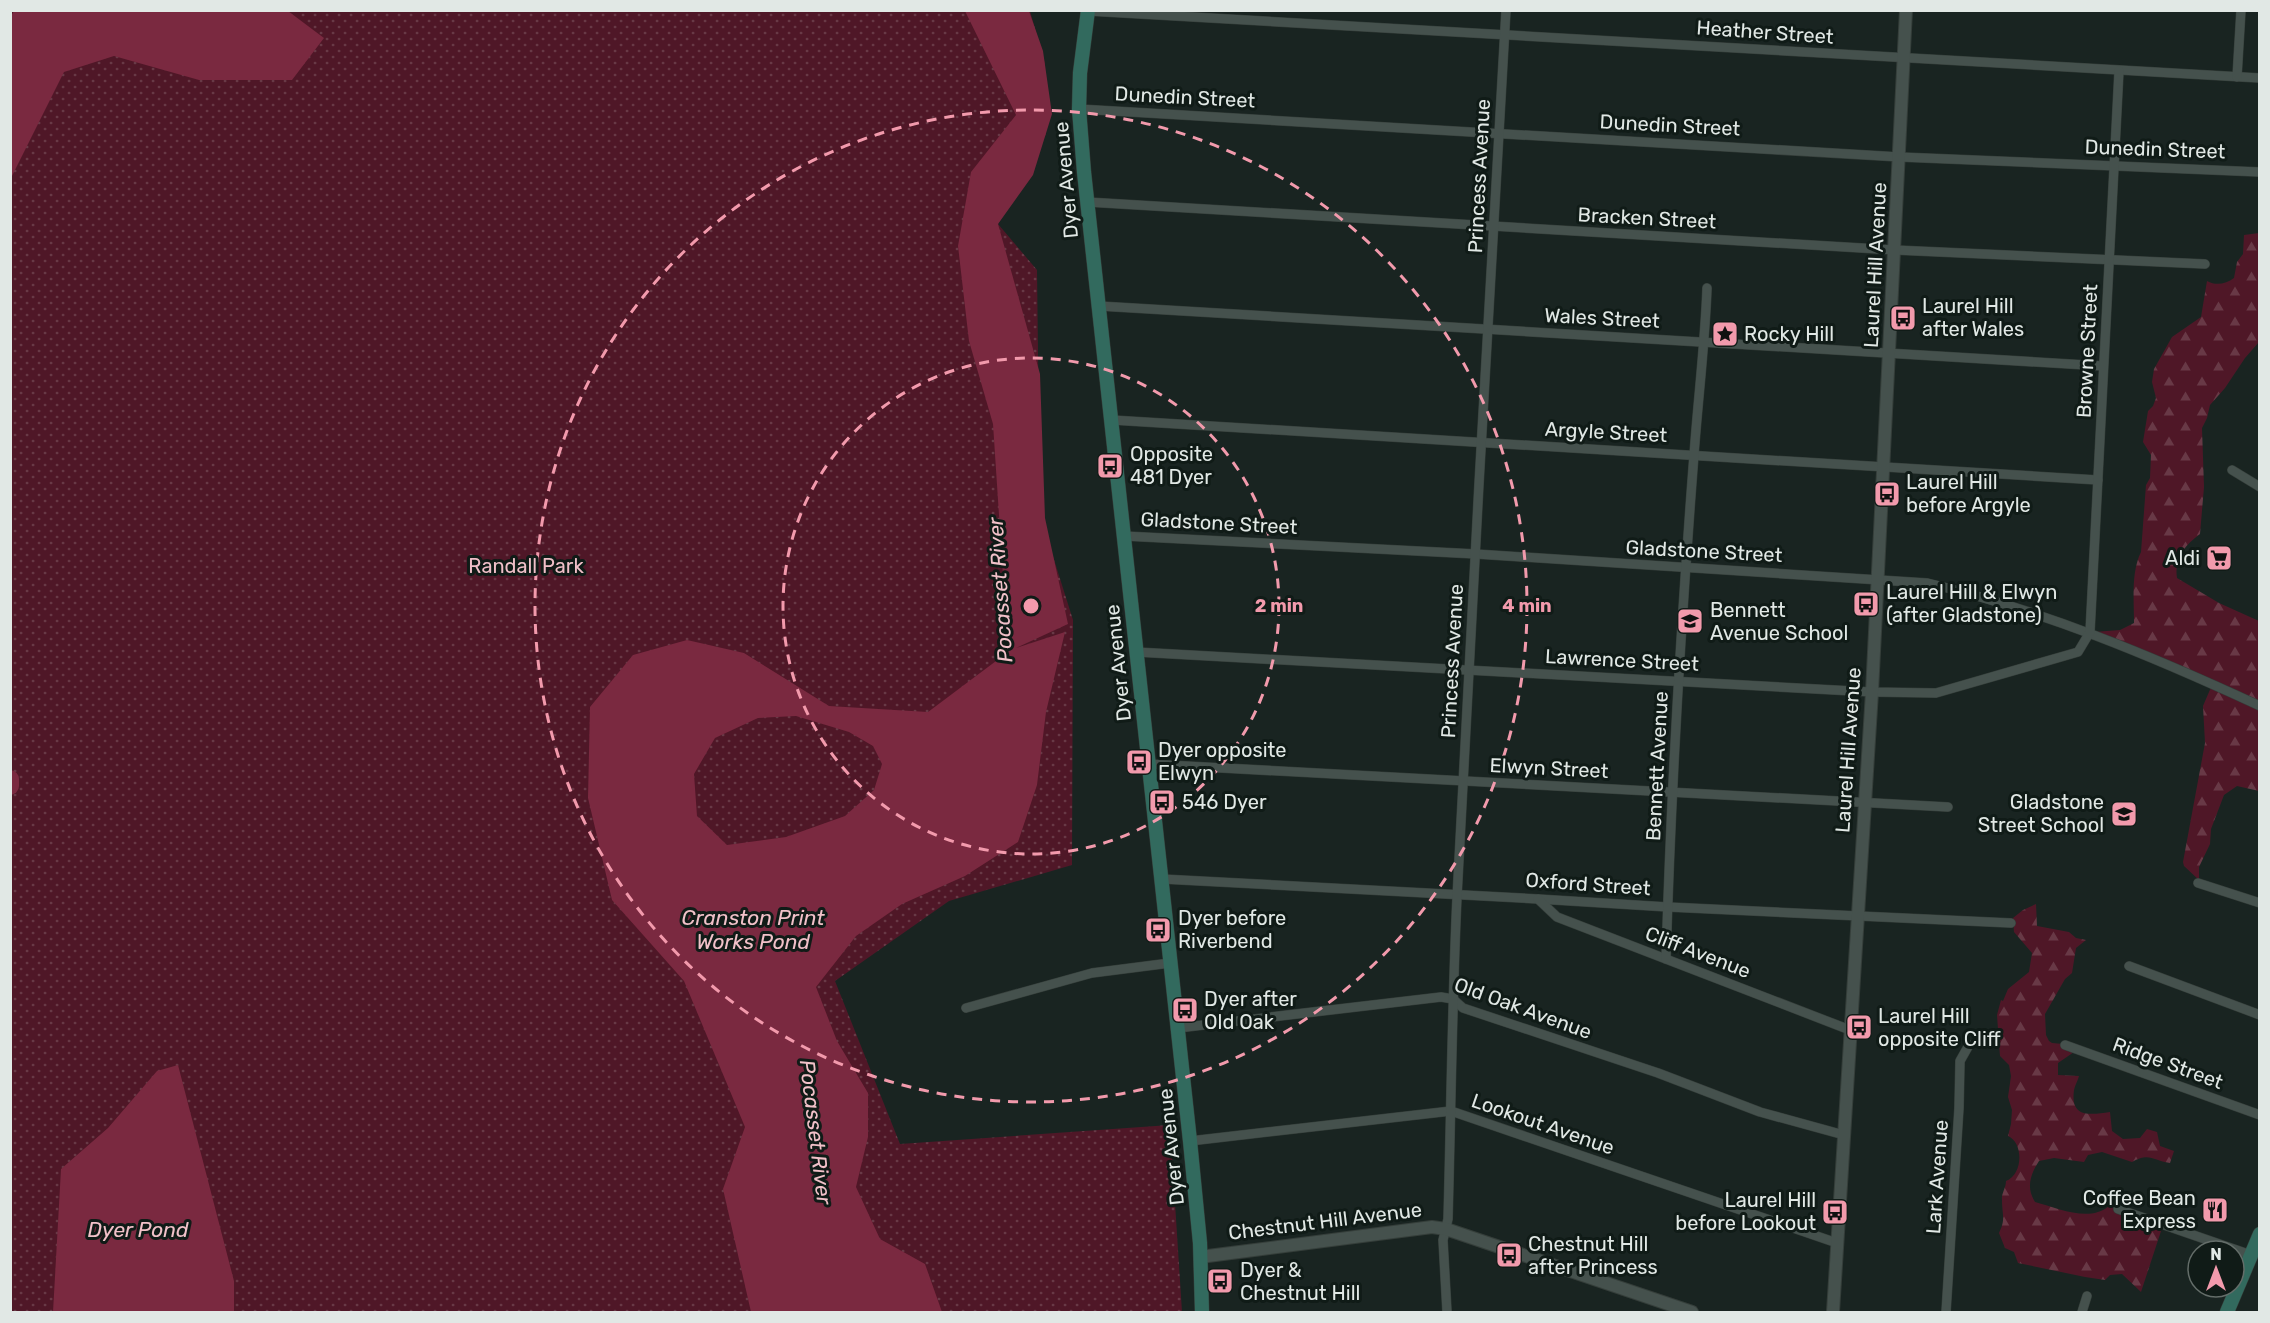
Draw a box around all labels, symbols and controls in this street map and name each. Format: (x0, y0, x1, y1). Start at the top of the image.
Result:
street label: Heather Street (1696, 15, 1835, 49)
street label: Dunedin Street (1114, 81, 1256, 113)
street label: Princess Avenue (1463, 98, 1495, 254)
street label: Dunedin Street (1599, 109, 1741, 141)
street label: Dyer Avenue (1049, 121, 1083, 239)
street label: Dunedin Street (2084, 135, 2226, 163)
street label: Laurel Hill Avenue (1859, 182, 1891, 348)
street label: Bracken Street (1577, 202, 1717, 234)
street label: Browne Street (2072, 283, 2103, 419)
place label: Laurel Hill after Wales (1922, 294, 2024, 341)
street label: Wales Street (1544, 303, 1661, 333)
bus stop icon: Laurel Hill after Wales (1888, 303, 1918, 333)
place icon: Rocky Hill (1710, 319, 1740, 349)
place label: Rocky Hill (1744, 322, 1834, 346)
street label: Argyle Street (1544, 417, 1668, 447)
place label: Opposite 481 Dyer (1130, 442, 1213, 489)
bus stop icon: Opposite 481 Dyer (1095, 451, 1125, 481)
place label: Laurel Hill before Argyle (1906, 470, 2031, 517)
bus stop icon: Laurel Hill before Argyle (1872, 479, 1902, 509)
street label: Gladstone Street (1140, 507, 1298, 539)
water label: Pocasset River (982, 516, 1018, 663)
street label: Gladstone Street (1625, 535, 1783, 567)
supermarket icon: Aldi (2204, 543, 2234, 573)
place label: Aldi (2165, 546, 2200, 570)
park label: Randall Park (468, 554, 584, 578)
place label: Laurel Hill & Elwyn (after Gladstone) (1886, 580, 2057, 627)
street label: Princess Avenue (1436, 583, 1468, 739)
bus stop icon: Laurel Hill & Elwyn (after Gladstone) (1851, 589, 1881, 619)
text: 2 min (1255, 595, 1303, 617)
text: 4 min (1502, 595, 1552, 617)
centre of rings (1021, 596, 1041, 616)
place label: Bennett Avenue School (1710, 598, 1848, 645)
street label: Dyer Avenue (1100, 603, 1136, 723)
school or university icon: Bennett Avenue School (1675, 606, 1705, 636)
street label: Lawrence Street (1544, 644, 1700, 676)
street label: Laurel Hill Avenue (1830, 666, 1866, 834)
street label: Bennett Avenue (1641, 690, 1673, 842)
place label: Dyer opposite Elwyn (1158, 738, 1287, 785)
bus stop icon: Dyer opposite Elwyn (1124, 747, 1154, 777)
street label: Elwyn Street (1489, 753, 1609, 783)
bus stop icon: 546 Dyer (1147, 787, 1177, 817)
place label: 546 Dyer (1182, 790, 1267, 814)
place label: Gladstone Street School (1978, 790, 2104, 837)
school or university icon: Gladstone Street School (2109, 799, 2139, 829)
street label: Oxford Street (1525, 868, 1652, 900)
water label: Cranston Print Works Pond (681, 905, 825, 954)
place label: Dyer before Riverbend (1178, 906, 1286, 953)
bus stop icon: Dyer before Riverbend (1143, 915, 1173, 945)
street label: Cliff Avenue (1642, 921, 1754, 983)
street label: Old Oak Avenue (1451, 972, 1595, 1044)
place label: Dyer after Old Oak (1204, 987, 1297, 1034)
bus stop icon: Dyer after Old Oak (1170, 995, 1200, 1025)
place label: Laurel Hill opposite Cliff (1878, 1004, 2001, 1051)
bus stop icon: Laurel Hill opposite Cliff (1844, 1012, 1874, 1042)
street label: Ridge Street (2110, 1032, 2227, 1094)
water label: Pocasset River (795, 1058, 837, 1207)
street label: Dyer Avenue (1153, 1087, 1189, 1207)
street label: Lookout Avenue (1468, 1088, 1618, 1160)
street label: Lark Avenue (1921, 1119, 1953, 1235)
place label: Coffee Bean Express (2083, 1186, 2196, 1233)
place label: Laurel Hill before Lookout (1675, 1188, 1816, 1235)
restaurant icon: Coffee Bean Express (2200, 1195, 2230, 1225)
street label: Chestnut Hill Avenue (1227, 1197, 1423, 1245)
bus stop icon: Laurel Hill before Lookout (1820, 1197, 1850, 1227)
water label: Dyer Pond (87, 1217, 189, 1242)
place label: Chestnut Hill after Princess (1528, 1232, 1658, 1279)
north arrow (2186, 1239, 2246, 1299)
bus stop icon: Chestnut Hill after Princess (1494, 1240, 1524, 1270)
text: N (2210, 1245, 2222, 1264)
place label: Dyer & Chestnut Hill (1240, 1258, 1360, 1305)
bus stop icon: Dyer & Chestnut Hill (1205, 1266, 1235, 1296)

